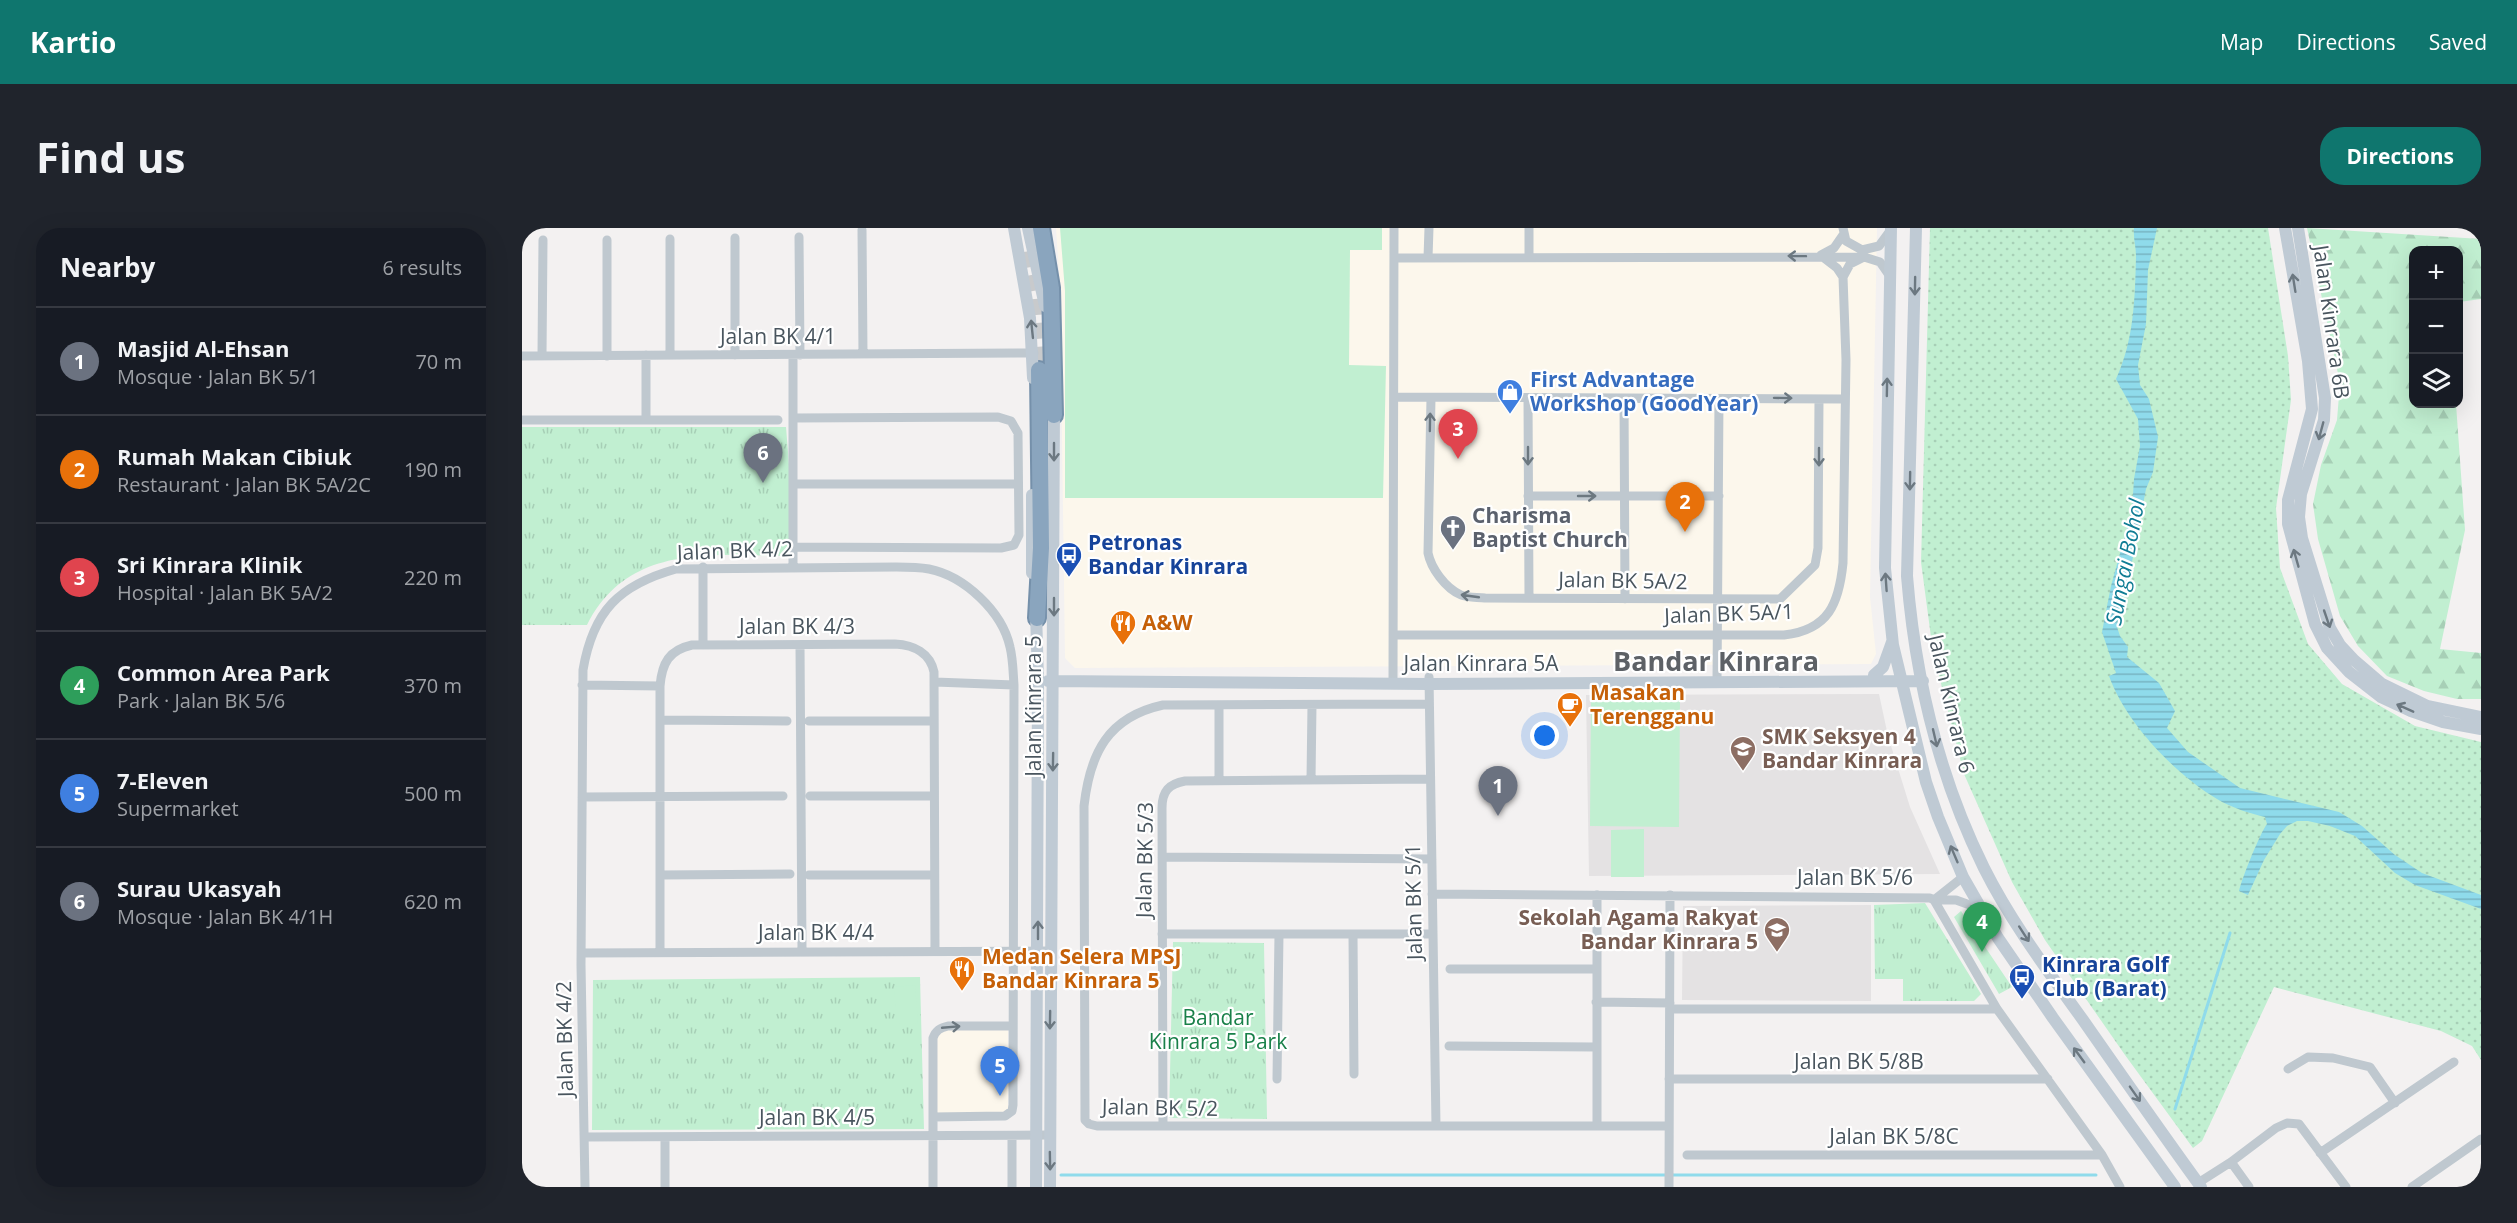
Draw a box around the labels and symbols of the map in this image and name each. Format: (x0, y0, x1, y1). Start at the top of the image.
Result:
street label: Jalan Kinrara 6B (2307, 241, 2357, 401)
one-way arrow (1787, 250, 1807, 262)
one-way arrow (2288, 273, 2299, 293)
one-way arrow (1909, 276, 1921, 296)
one-way arrow (1026, 320, 1037, 340)
street label: Jalan BK 4/1 (718, 322, 836, 350)
place label: First Advantage Workshop (GoodYear) (1530, 365, 1758, 417)
shop icon: First Advantage Workshop (GoodYear) (1495, 377, 1525, 415)
one-way arrow (1881, 378, 1893, 398)
one-way arrow (1773, 393, 1793, 404)
pin: 3 (1438, 410, 1478, 459)
one-way arrow (1425, 413, 1436, 433)
one-way arrow (2315, 421, 2326, 440)
pin: 6 (744, 434, 782, 483)
one-way arrow (1048, 442, 1060, 462)
one-way arrow (1522, 446, 1534, 466)
one-way arrow (1813, 447, 1825, 467)
one-way arrow (1904, 471, 1916, 491)
pin: 2 (1666, 482, 1704, 532)
one-way arrow (1576, 490, 1596, 502)
water label: Sungai Bohol (2097, 496, 2151, 627)
place label: Charisma Baptist Church (1472, 501, 1628, 553)
church icon: Charisma Baptist Church (1438, 513, 1468, 551)
place label: Petronas Bandar Kinrara (1088, 528, 1248, 580)
street label: Jalan BK 4/2 (674, 534, 794, 566)
bus stop icon: Petronas Bandar Kinrara (1054, 540, 1084, 578)
one-way arrow (2290, 549, 2301, 568)
street label: Jalan BK 5A/2 (1556, 565, 1688, 595)
one-way arrow (1880, 573, 1891, 593)
one-way arrow (1461, 590, 1481, 601)
one-way arrow (1048, 596, 1060, 616)
street label: Jalan BK 5A/1 (1662, 597, 1794, 629)
restaurant icon: A&W (1108, 608, 1138, 646)
place label: A&W (1142, 608, 1193, 636)
one-way arrow (2322, 609, 2333, 628)
street label: Jalan BK 4/3 (737, 612, 855, 640)
street label: Jalan Kinrara 6 (1922, 630, 1982, 776)
street label: Jalan Kinrara 5 (1019, 635, 1047, 779)
district label: Bandar Kinrara (1613, 642, 1819, 679)
street label: Jalan Kinrara 5A (1402, 649, 1559, 677)
place label: Masakan Terengganu (1590, 678, 1714, 730)
cafe icon: Masakan Terengganu (1555, 690, 1585, 728)
one-way arrow (2396, 702, 2414, 713)
your location (1530, 721, 1559, 750)
place label: SMK Seksyen 4 Bandar Kinrara (1762, 722, 1922, 774)
one-way arrow (1930, 728, 1942, 747)
school or university icon: SMK Seksyen 4 Bandar Kinrara (1728, 734, 1758, 772)
one-way arrow (1047, 752, 1059, 772)
pin: 1 (1478, 766, 1518, 816)
street label: Jalan BK 5/3 (1129, 802, 1159, 920)
street label: Jalan BK 5/1 (1398, 844, 1428, 962)
one-way arrow (1948, 845, 1959, 864)
street label: Jalan BK 5/6 (1795, 863, 1913, 891)
pin: 4 (1962, 902, 2002, 952)
place label: Sekolah Agama Rakyat Bandar Kinrara 5 (1519, 903, 1758, 955)
school or university icon: Sekolah Agama Rakyat Bandar Kinrara 5 (1762, 915, 1792, 953)
street label: Jalan BK 4/4 (756, 918, 874, 946)
one-way arrow (1032, 920, 1044, 940)
one-way arrow (2018, 925, 2030, 942)
place label: Medan Selera MPSJ Bandar Kinrara 5 (982, 942, 1181, 994)
place label: Kinrara Golf Club (Barat) (2042, 950, 2171, 1002)
restaurant icon: Medan Selera MPSJ Bandar Kinrara 5 (947, 954, 977, 992)
bus stop icon: Kinrara Golf Club (Barat) (2007, 962, 2037, 1000)
street label: Jalan BK 4/2 (549, 981, 579, 1099)
park label: Bandar Kinrara 5 Park (1149, 1003, 1287, 1055)
one-way arrow (1045, 1010, 1056, 1030)
one-way arrow (941, 1021, 961, 1032)
pin: 5 (980, 1046, 1020, 1096)
street label: Jalan BK 5/8B (1792, 1047, 1924, 1075)
one-way arrow (2073, 1047, 2085, 1063)
one-way arrow (2129, 1086, 2141, 1102)
street label: Jalan BK 5/2 (1100, 1092, 1218, 1122)
street label: Jalan BK 4/5 (757, 1103, 875, 1131)
street label: Jalan BK 5/8C (1827, 1122, 1959, 1150)
one-way arrow (1044, 1151, 1055, 1171)

